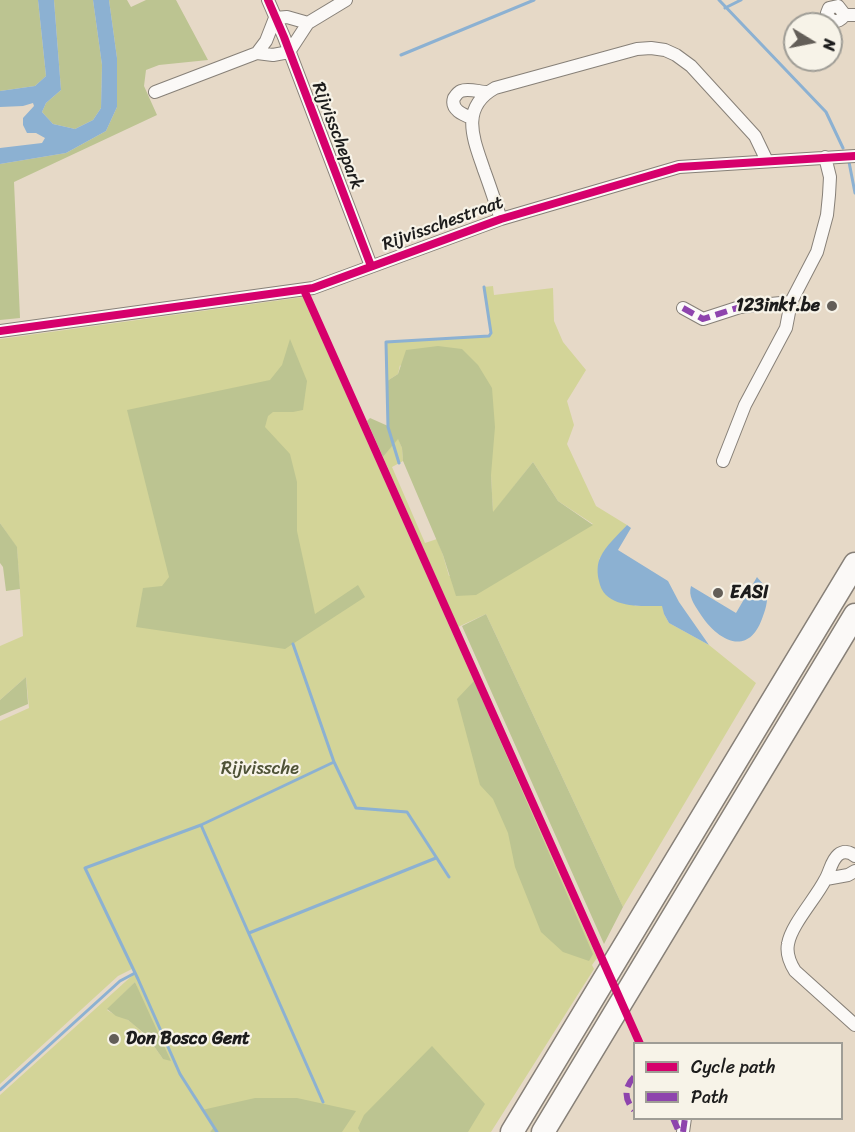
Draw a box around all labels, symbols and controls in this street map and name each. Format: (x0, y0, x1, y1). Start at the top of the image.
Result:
north arrow (783, 12, 843, 72)
text: N (814, 37, 844, 53)
street label: Rijvisschepark (307, 79, 367, 193)
street label: Rijvisschestraat (379, 192, 507, 256)
place label: 123inkt.be (736, 295, 820, 317)
marker: 123inkt.be (825, 299, 839, 313)
place label: EASI (730, 582, 769, 604)
marker: EASI (711, 586, 725, 600)
park label: Rijvissche (221, 758, 299, 780)
place label: Don Bosco Gent (126, 1028, 250, 1050)
marker: Don Bosco Gent (107, 1032, 121, 1046)
legend (633, 1042, 843, 1120)
text: Cycle path (691, 1051, 775, 1083)
text: Path (691, 1081, 728, 1113)

